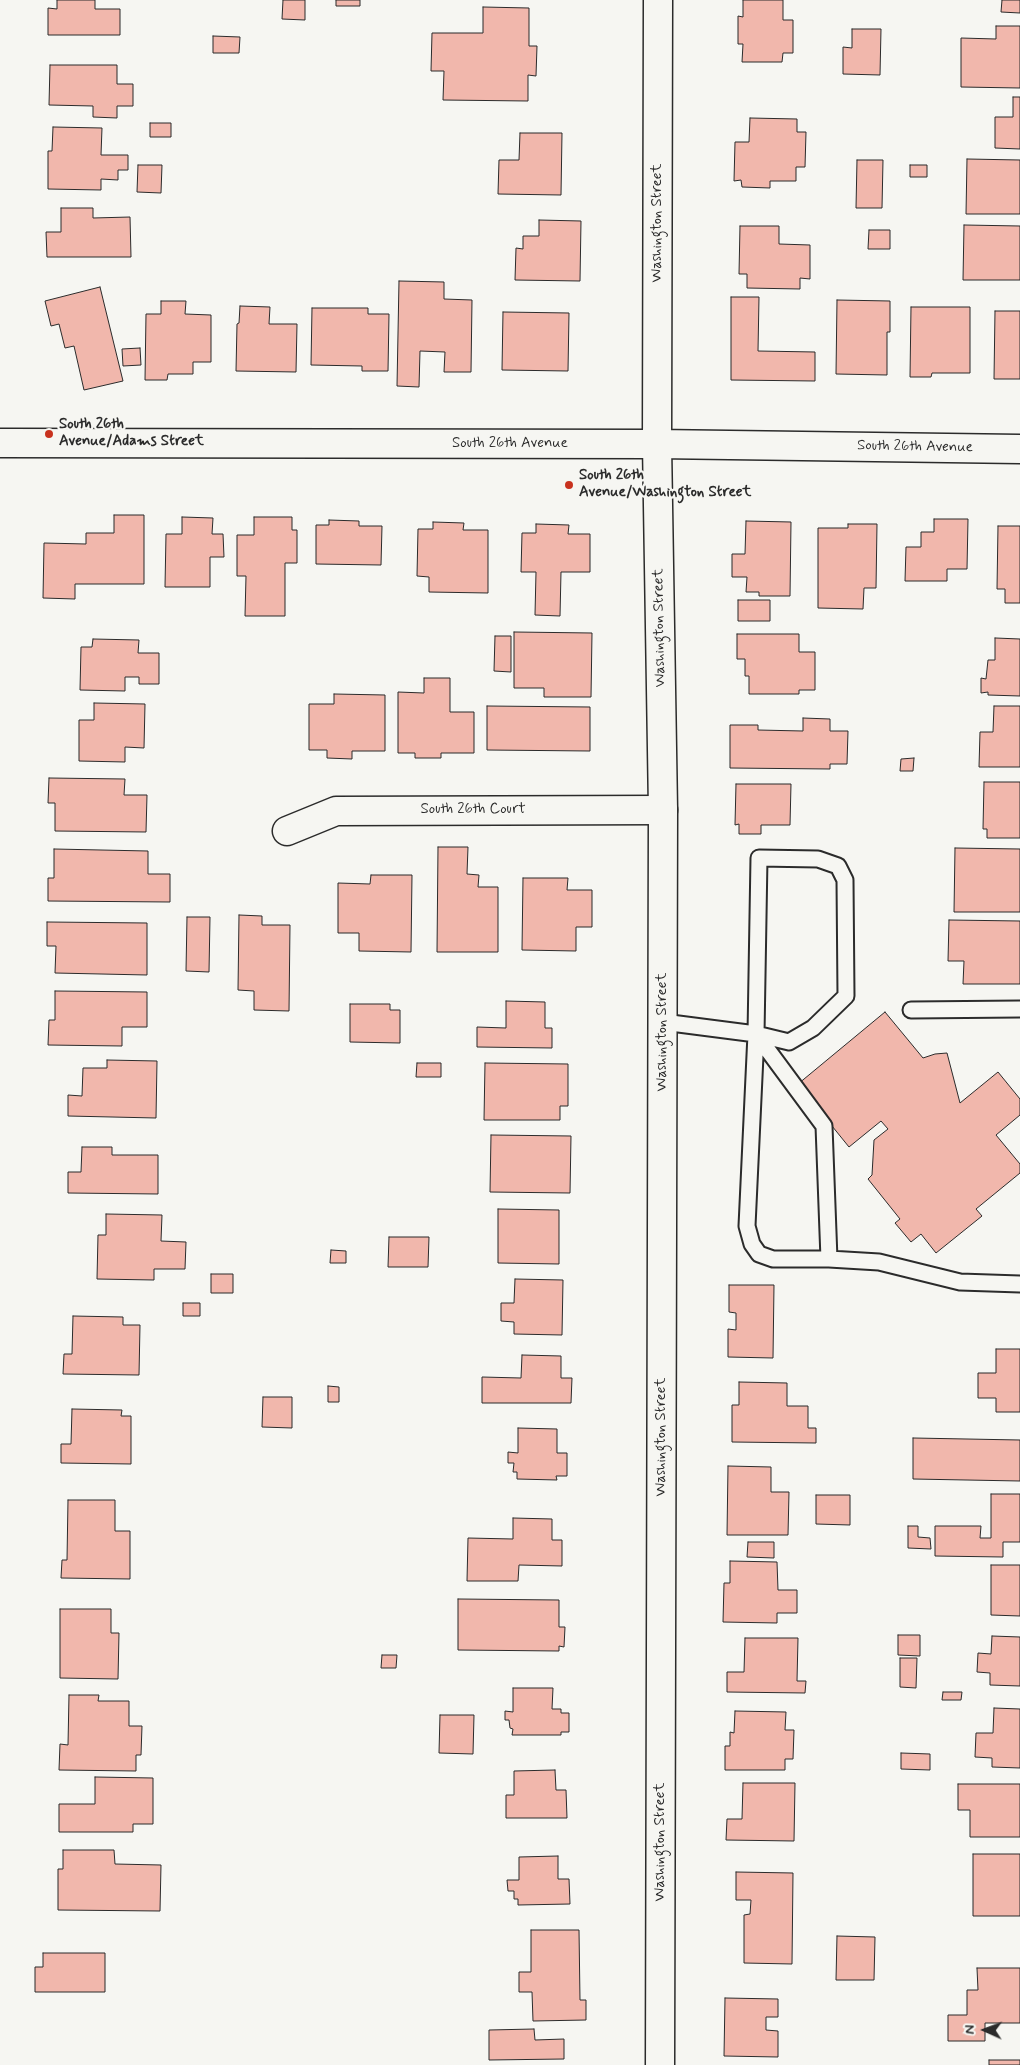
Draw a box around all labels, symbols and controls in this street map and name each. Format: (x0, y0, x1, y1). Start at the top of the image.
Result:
street label: Washington Street (649, 164, 667, 282)
place label: South 26th Avenue/Adams Street (59, 416, 204, 451)
marker: South 26th Avenue/Adams Street (43, 428, 55, 440)
street label: South 26th Avenue (452, 435, 568, 453)
street label: South 26th Avenue (857, 437, 973, 457)
place label: South 26th Avenue/Washington Street (579, 467, 751, 502)
marker: South 26th Avenue/Washington Street (563, 479, 575, 491)
street label: Washington Street (650, 568, 670, 688)
street label: South 26th Court (421, 801, 525, 819)
street label: Washington Street (654, 973, 672, 1091)
street label: Washington Street (653, 1378, 671, 1496)
street label: Washington Street (652, 1783, 670, 1901)
north arrow (960, 2005, 1010, 2055)
text: N (961, 2025, 979, 2034)

